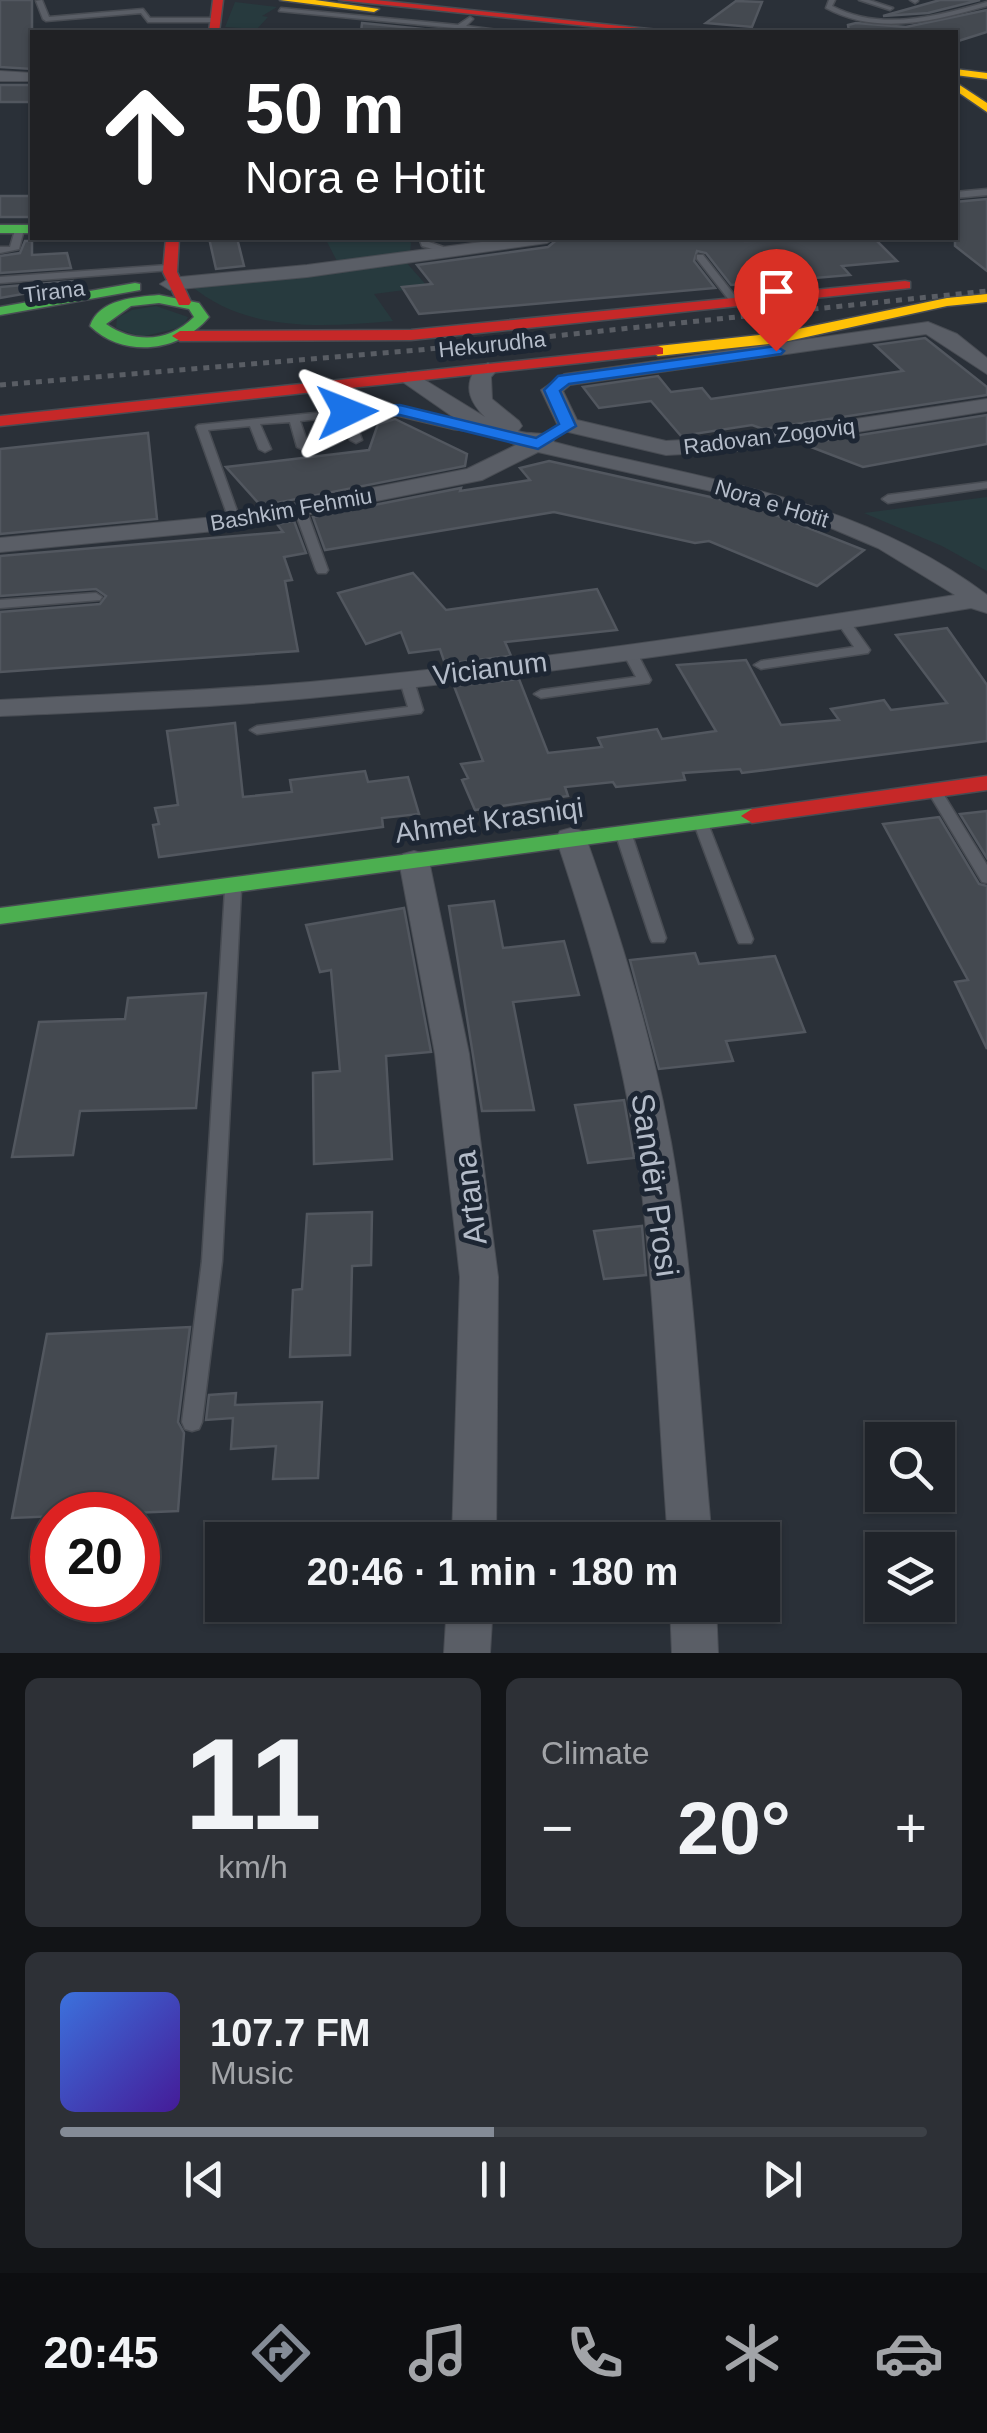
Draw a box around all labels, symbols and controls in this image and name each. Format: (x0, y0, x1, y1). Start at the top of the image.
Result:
icon: ahead (80, 70, 210, 200)
text: 50 m (245, 70, 405, 148)
text: Nora e Hotit (245, 152, 485, 203)
pin (734, 249, 819, 352)
icon: arrive (749, 264, 804, 319)
street label: Tirana (22, 275, 87, 308)
street label: Hekurudha (437, 326, 548, 363)
position arrow (295, 360, 399, 464)
street label: Radovan Zogoviq (682, 414, 856, 459)
street label: Nora e Hotit (712, 474, 832, 533)
street label: Bashkim Fehmiu (208, 483, 374, 536)
street label: Vicianum (431, 646, 549, 691)
street label: Ahmet Krasniqi (393, 792, 585, 849)
street label: Sandër Prosi (624, 1091, 686, 1279)
street label: Artana (446, 1149, 494, 1247)
map controls (865, 1422, 955, 1622)
button: search (865, 1422, 955, 1512)
speed limit sign: 20 (30, 1492, 160, 1622)
button: layers (865, 1532, 955, 1622)
text: 20:46 · 1 min · 180 m (307, 1551, 678, 1593)
text: 11 (184, 1711, 322, 1857)
text: Climate (541, 1735, 649, 1771)
text: 20° (677, 1786, 791, 1870)
text: − (541, 1797, 573, 1859)
text: + (895, 1797, 927, 1859)
text: km/h (218, 1849, 288, 1885)
text: 107.7 FM (210, 2012, 371, 2054)
text: Music (210, 2055, 294, 2091)
icon: previous (177, 2152, 232, 2207)
icon: pause (466, 2152, 521, 2207)
icon: next (755, 2152, 810, 2207)
icon: directions (246, 2318, 316, 2388)
icon: music (403, 2318, 473, 2388)
icon: phone (560, 2318, 630, 2388)
icon: climate (717, 2318, 787, 2388)
icon: car (874, 2318, 944, 2388)
text: 20:45 (43, 2327, 159, 2378)

